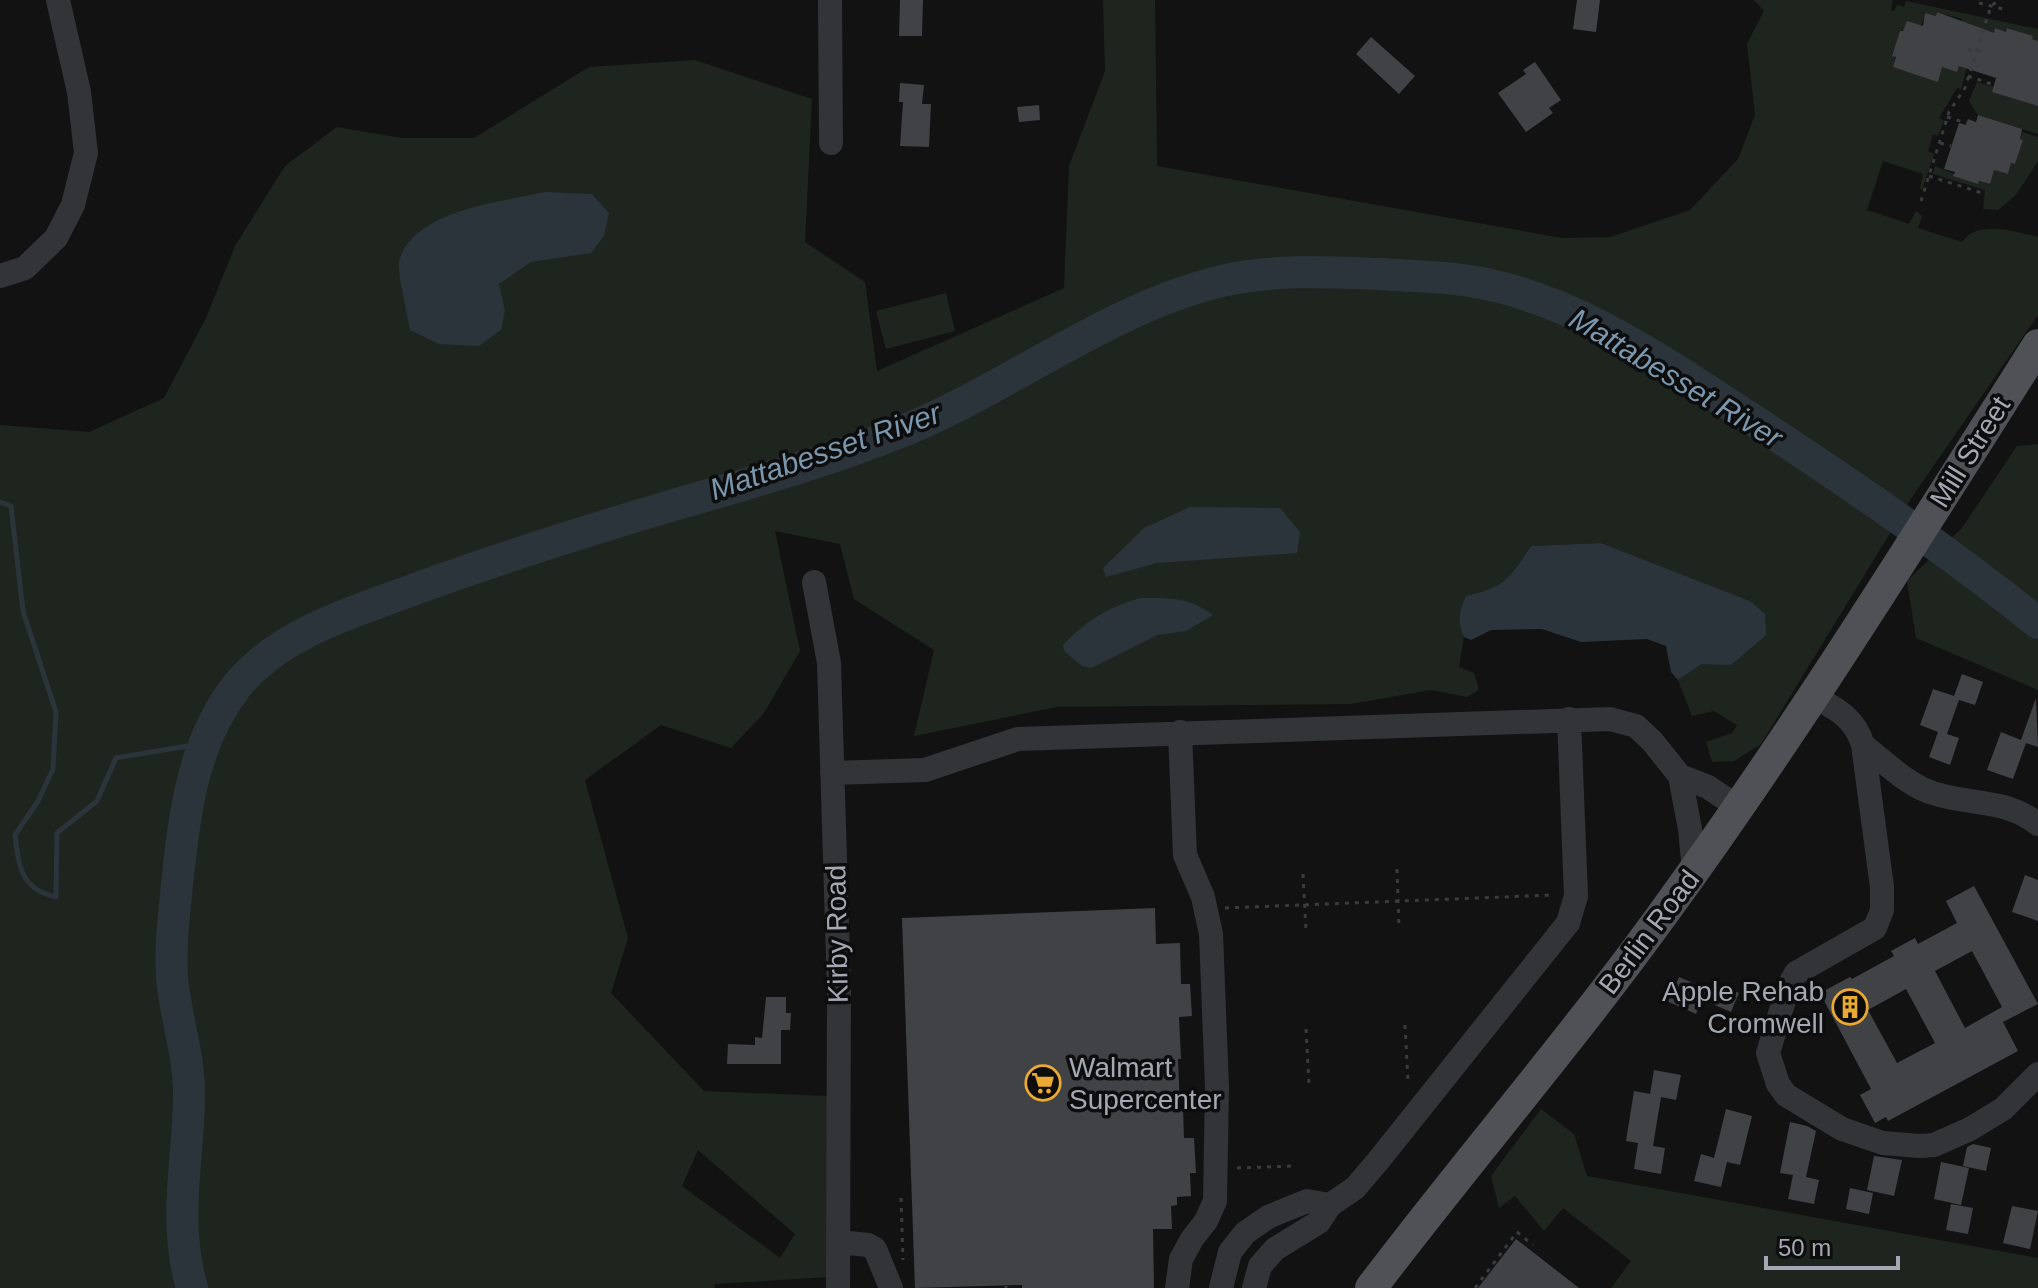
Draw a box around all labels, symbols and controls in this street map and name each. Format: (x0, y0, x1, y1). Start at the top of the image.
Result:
water label: Mattabesset River (1564, 302, 1789, 455)
street label: Mill Street (1924, 391, 2016, 513)
water label: Mattabesset River (705, 396, 946, 506)
street label: Kirby Road (820, 864, 854, 1004)
street label: Berlin Road (1593, 864, 1705, 1000)
place label: Apple Rehab Cromwell (1662, 976, 1824, 1039)
building icon: Apple Rehab Cromwell (1831, 988, 1869, 1026)
place label: Walmart Supercenter (1069, 1052, 1222, 1115)
supermarket icon: Walmart Supercenter (1024, 1064, 1062, 1102)
scale bar (1766, 1220, 1898, 1270)
text: 50 m (1778, 1234, 1831, 1261)

